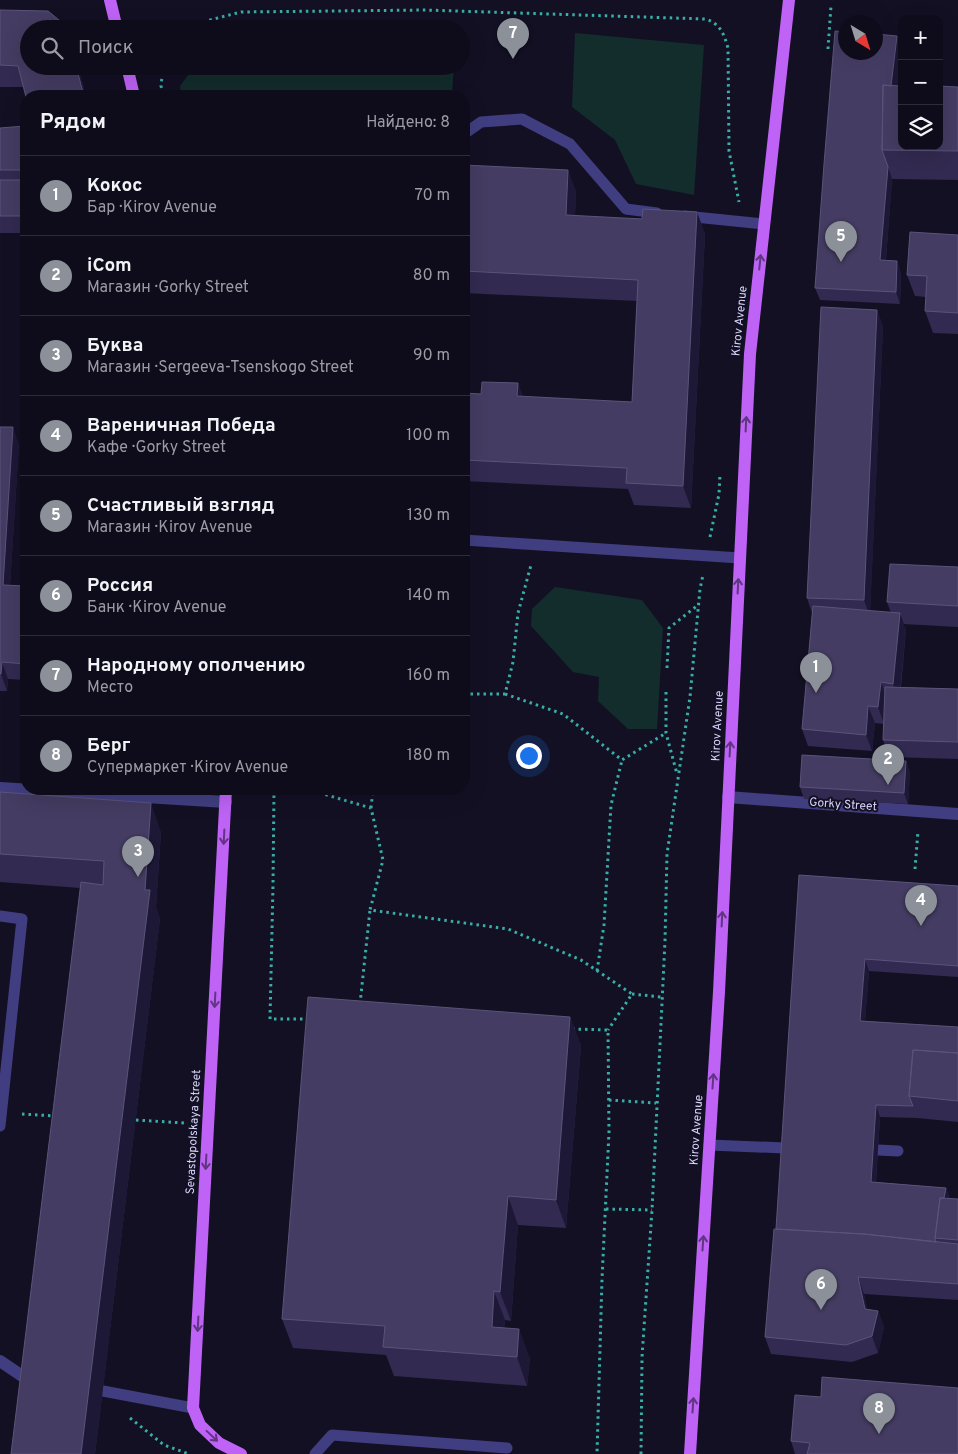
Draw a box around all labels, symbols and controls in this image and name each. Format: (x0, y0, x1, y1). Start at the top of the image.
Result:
north arrow (838, 15, 883, 60)
map controls (898, 15, 943, 150)
button: + (898, 15, 943, 60)
pin: 7 (497, 18, 529, 59)
search box (20, 20, 470, 75)
icon: search (38, 34, 66, 62)
text: Поиск (78, 36, 134, 60)
button: − (898, 60, 943, 105)
button: layers (898, 105, 943, 150)
text: Рядом (40, 109, 106, 136)
text: Найдено: 8 (366, 113, 450, 133)
text: Кокос (87, 174, 143, 198)
text: 1 (53, 186, 59, 206)
text: 70 m (415, 186, 450, 206)
text: Бар · Kirov Avenue (87, 198, 217, 218)
pin: 5 (825, 221, 857, 262)
text: iCom (87, 254, 132, 278)
one-way arrow (755, 254, 765, 270)
text: 2 (51, 266, 61, 286)
text: 80 m (413, 266, 450, 286)
text: Магазин · Gorky Street (87, 278, 249, 298)
street label: Kirov Avenue (728, 285, 752, 357)
text: Буква (87, 334, 143, 358)
text: 3 (51, 346, 61, 366)
text: 90 m (413, 346, 450, 366)
text: Магазин · Sergeeva-Tsenskogo Street (87, 358, 354, 378)
text: Вареничная Победа (87, 414, 276, 438)
one-way arrow (742, 416, 751, 432)
text: 4 (51, 426, 61, 446)
text: 100 m (406, 426, 450, 446)
text: Кафе · Gorky Street (87, 438, 226, 458)
text: Счастливый взгляд (87, 494, 274, 518)
text: 5 (51, 506, 61, 526)
text: 130 m (407, 506, 450, 526)
text: Магазин · Kirov Avenue (87, 518, 252, 538)
text: Россия (87, 574, 153, 598)
one-way arrow (734, 579, 743, 595)
text: 6 (51, 586, 61, 606)
text: 140 m (407, 586, 450, 606)
text: Банк · Kirov Avenue (87, 598, 226, 618)
pin: 1 (800, 652, 832, 693)
text: Народному ополчению (87, 654, 305, 678)
text: 7 (52, 666, 60, 686)
text: 160 m (407, 666, 450, 686)
text: Место (87, 678, 133, 698)
street label: Kirov Avenue (708, 690, 728, 762)
text: Берг (87, 734, 130, 758)
one-way arrow (726, 741, 735, 757)
your location (516, 743, 542, 769)
pin: 2 (872, 744, 904, 785)
text: 8 (51, 746, 61, 766)
text: 180 m (407, 746, 450, 766)
text: Супермаркет · Kirov Avenue (87, 758, 288, 778)
street label: Gorky Street (809, 795, 877, 815)
one-way arrow (219, 829, 228, 845)
pin: 3 (122, 836, 154, 877)
pin: 4 (905, 885, 937, 926)
one-way arrow (718, 911, 727, 927)
one-way arrow (211, 991, 220, 1007)
street label: Sevastopolskaya Street (183, 1069, 205, 1195)
one-way arrow (709, 1073, 718, 1089)
street label: Kirov Avenue (687, 1094, 707, 1166)
one-way arrow (202, 1154, 211, 1170)
one-way arrow (699, 1235, 708, 1251)
pin: 6 (805, 1269, 837, 1310)
one-way arrow (193, 1316, 202, 1332)
pin: 8 (863, 1393, 895, 1434)
one-way arrow (689, 1398, 698, 1414)
one-way arrow (206, 1430, 218, 1442)

